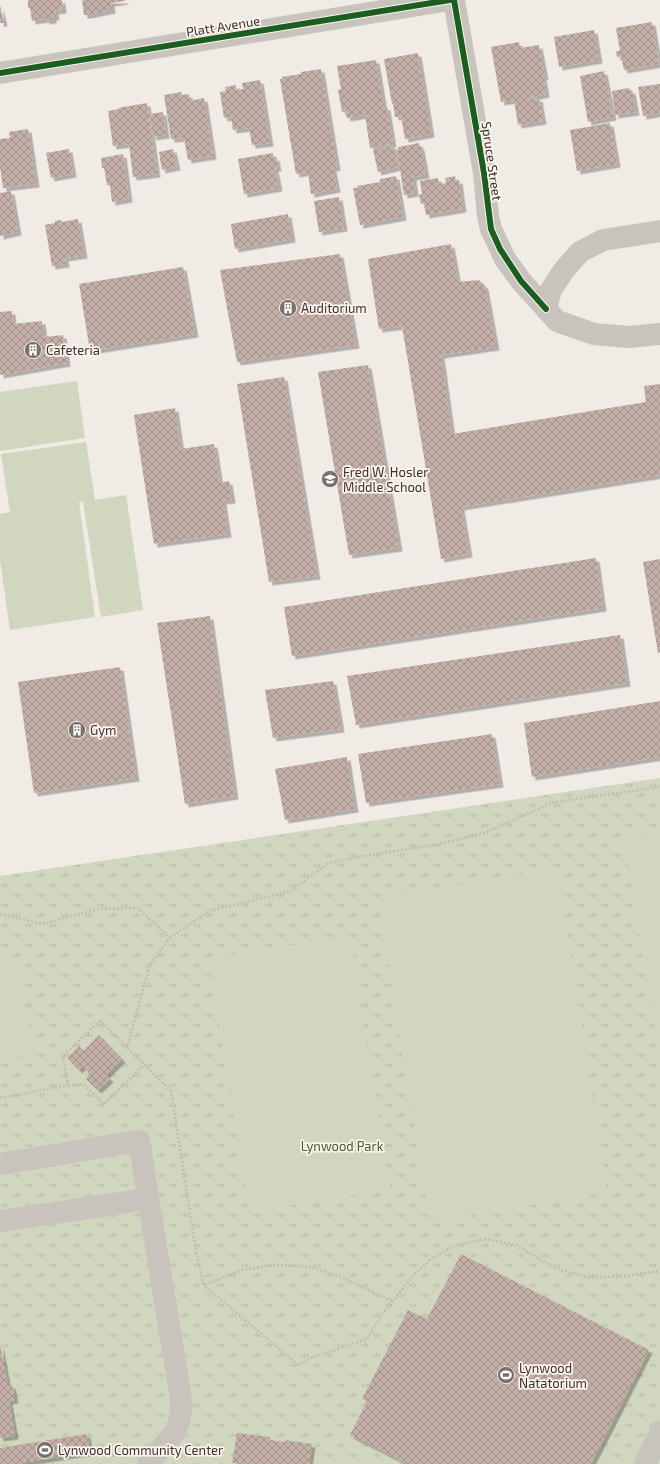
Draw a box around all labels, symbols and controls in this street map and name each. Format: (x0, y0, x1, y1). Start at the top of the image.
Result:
street label: Platt Avenue (185, 12, 261, 40)
street label: Spruce Street (479, 120, 505, 202)
building icon: Auditorium (278, 298, 298, 318)
place label: Auditorium (301, 300, 367, 316)
building icon: Cafeteria (23, 340, 43, 360)
place label: Cafeteria (46, 342, 100, 358)
place label: Fred W. Hosler Middle School (343, 464, 429, 495)
school or university icon: Fred W. Hosler Middle School (320, 469, 340, 489)
building icon: Gym (67, 720, 87, 740)
place label: Gym (90, 722, 116, 738)
park label: Lynwood Park (301, 1138, 384, 1154)
place label: Lynwood Natatorium (519, 1360, 587, 1391)
sports icon: Lynwood Natatorium (496, 1365, 516, 1385)
sports icon: Lynwood Community Center (35, 1440, 55, 1460)
place label: Lynwood Community Center (58, 1442, 223, 1458)

